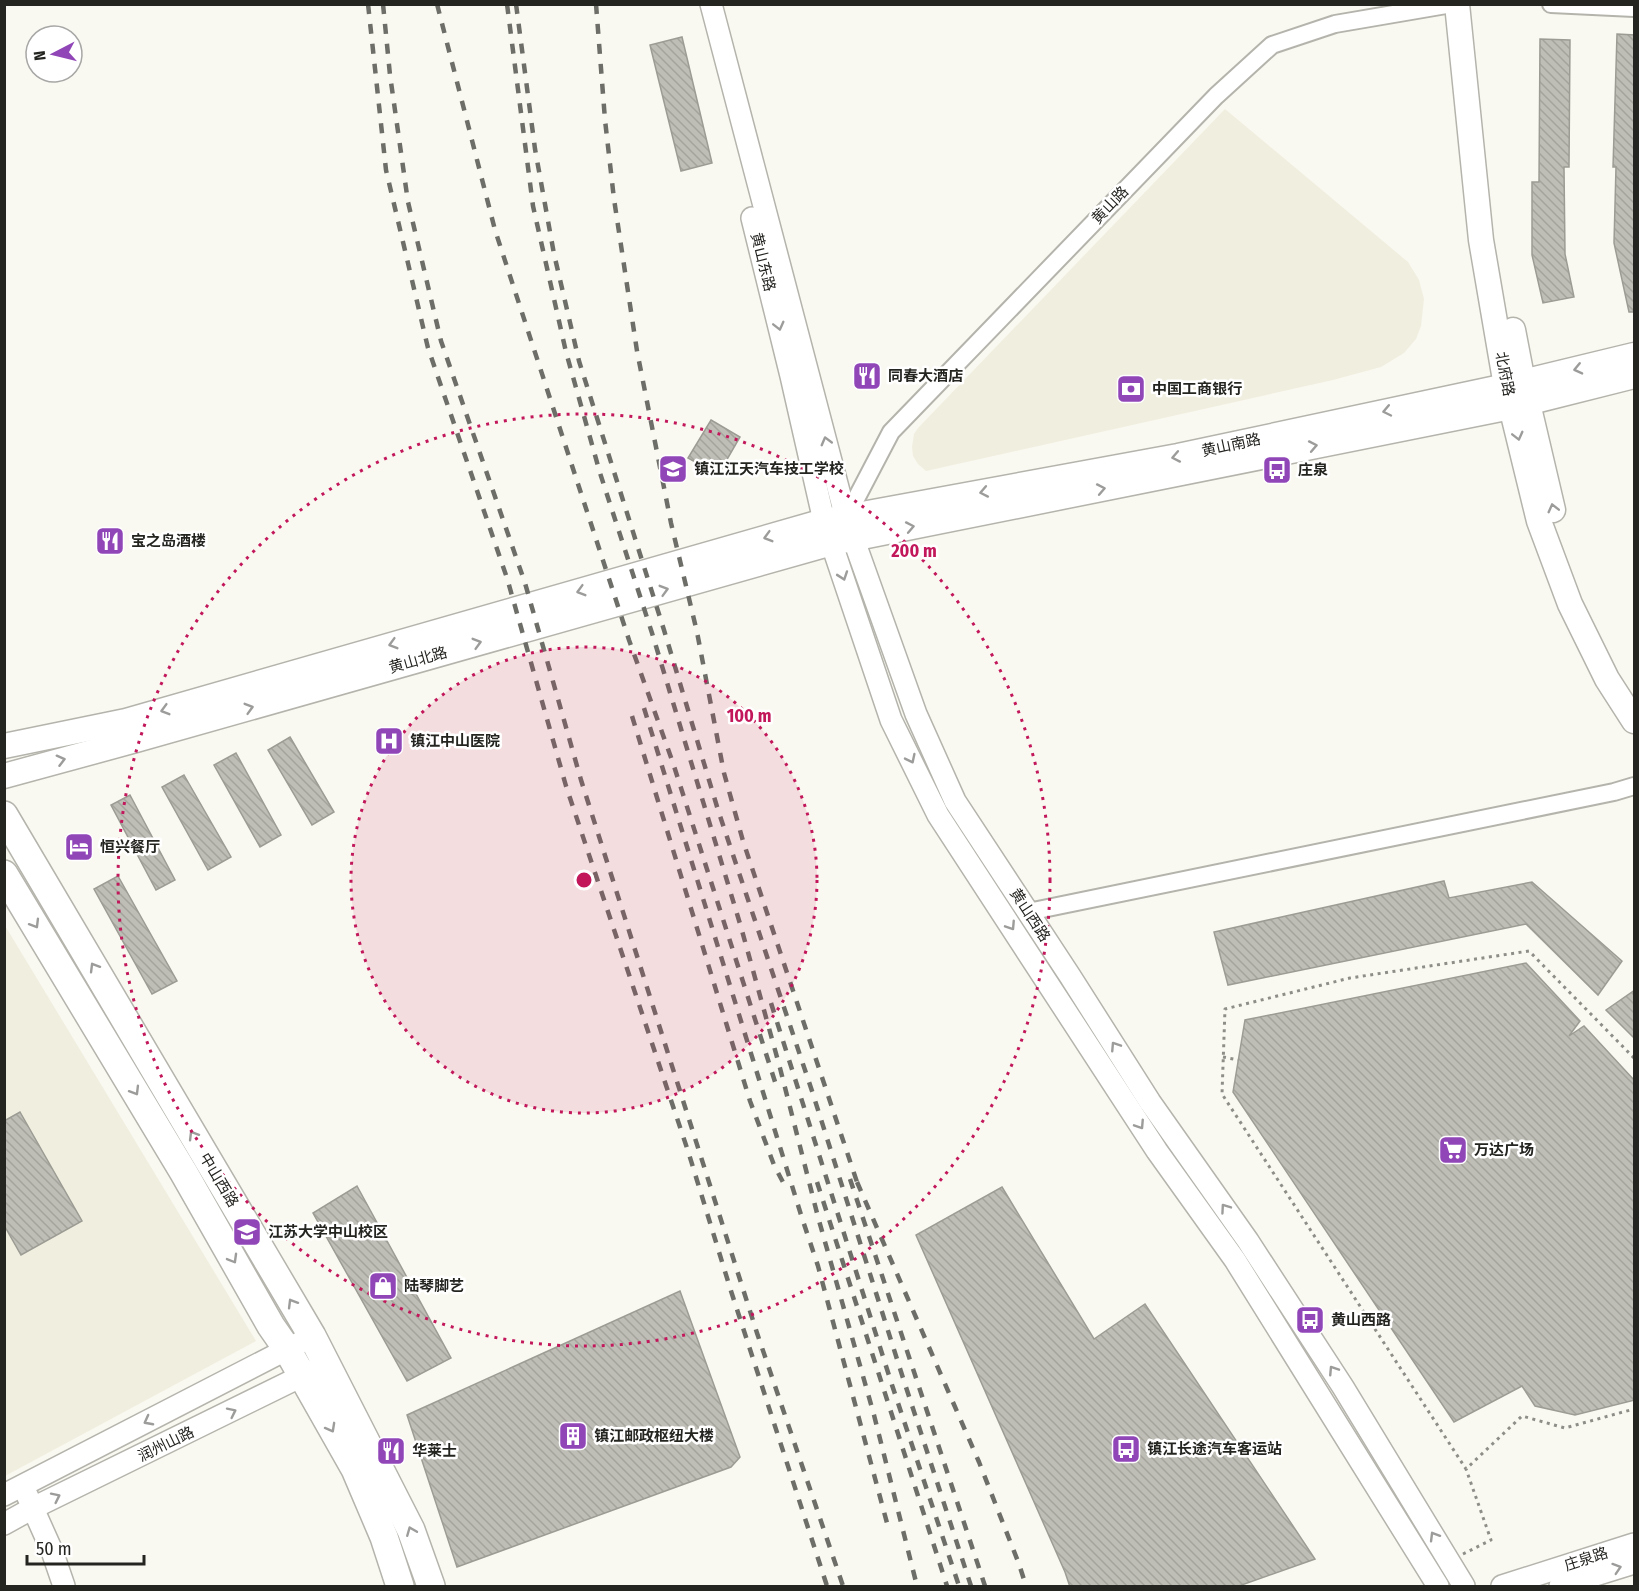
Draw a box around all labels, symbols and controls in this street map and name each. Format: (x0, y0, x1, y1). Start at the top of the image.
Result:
north arrow (24, 24, 84, 84)
text: N (30, 50, 50, 62)
street label: 黄山路 (1088, 183, 1132, 227)
street label: 黄山东路 (747, 231, 779, 293)
one-way arrow (772, 321, 785, 331)
street label: 北府路 (1492, 350, 1518, 398)
restaurant icon: 同春大酒店 (851, 360, 883, 392)
one-way arrow (1573, 361, 1583, 374)
place label: 同春大酒店 (888, 367, 963, 385)
bank icon: 中国工商银行 (1115, 373, 1147, 405)
place label: 中国工商银行 (1152, 380, 1242, 398)
one-way arrow (1383, 404, 1393, 417)
street label: 黄山南路 (1200, 430, 1262, 460)
one-way arrow (1511, 431, 1524, 441)
one-way arrow (820, 436, 833, 446)
one-way arrow (1307, 441, 1317, 454)
one-way arrow (1171, 450, 1181, 463)
school or university icon: 镇江江天汽车技工学校 (657, 453, 689, 485)
bus stop icon: 庄泉 (1261, 454, 1293, 486)
place label: 镇江江天汽车技工学校 (694, 460, 844, 478)
place label: 庄泉 (1298, 461, 1328, 479)
one-way arrow (1096, 483, 1106, 496)
one-way arrow (980, 485, 990, 498)
one-way arrow (1548, 503, 1560, 514)
one-way arrow (904, 521, 914, 534)
restaurant icon: 宝之岛酒楼 (94, 525, 126, 557)
one-way arrow (763, 530, 774, 542)
place label: 宝之岛酒楼 (131, 532, 206, 550)
text: 200 m (890, 540, 937, 562)
one-way arrow (836, 571, 848, 581)
one-way arrow (576, 584, 587, 596)
one-way arrow (659, 585, 669, 597)
one-way arrow (388, 637, 398, 650)
one-way arrow (472, 638, 482, 651)
street label: 黄山北路 (387, 643, 449, 677)
one-way arrow (160, 703, 171, 715)
one-way arrow (243, 703, 254, 715)
text: 100 m (727, 705, 771, 727)
hospital icon: 镇江中山医院 (373, 725, 405, 757)
place label: 镇江中山医院 (410, 732, 500, 750)
one-way arrow (903, 753, 915, 764)
one-way arrow (56, 755, 66, 768)
hotel icon: 恒兴餐厅 (63, 831, 95, 863)
place label: 恒兴餐厅 (100, 838, 160, 856)
centre of rings (574, 870, 594, 890)
street label: 黄山西路 (1006, 885, 1054, 945)
one-way arrow (27, 918, 39, 928)
one-way arrow (1004, 919, 1015, 930)
one-way arrow (89, 963, 101, 973)
one-way arrow (1111, 1042, 1122, 1053)
one-way arrow (127, 1085, 139, 1095)
one-way arrow (1132, 1119, 1144, 1129)
one-way arrow (188, 1131, 200, 1141)
supermarket icon: 万达广场 (1437, 1134, 1469, 1166)
place label: 万达广场 (1474, 1141, 1534, 1159)
street label: 中山西路 (196, 1150, 242, 1210)
one-way arrow (1221, 1203, 1232, 1214)
school or university icon: 江苏大学中山校区 (231, 1216, 263, 1248)
place label: 江苏大学中山校区 (268, 1223, 388, 1241)
one-way arrow (226, 1253, 237, 1264)
shop icon: 陆琴脚艺 (367, 1270, 399, 1302)
place label: 陆琴脚艺 (404, 1277, 464, 1295)
one-way arrow (287, 1299, 299, 1309)
bus stop icon: 黄山西路 (1294, 1304, 1326, 1336)
place label: 黄山西路 (1331, 1311, 1391, 1329)
one-way arrow (1328, 1366, 1340, 1376)
one-way arrow (225, 1407, 236, 1419)
one-way arrow (144, 1414, 155, 1425)
building icon: 镇江邮政枢纽大楼 (557, 1420, 589, 1452)
one-way arrow (324, 1422, 336, 1432)
street label: 润州山路 (135, 1423, 197, 1465)
place label: 镇江邮政枢纽大楼 (594, 1427, 714, 1445)
bus stop icon: 镇江长途汽车客运站 (1110, 1433, 1142, 1465)
restaurant icon: 华莱士 (375, 1435, 407, 1467)
place label: 镇江长途汽车客运站 (1147, 1440, 1282, 1458)
place label: 华莱士 (412, 1442, 457, 1460)
one-way arrow (50, 1492, 61, 1504)
one-way arrow (406, 1527, 418, 1538)
scale bar (27, 1528, 144, 1566)
one-way arrow (1430, 1532, 1442, 1542)
text: 50 m (36, 1538, 72, 1560)
street label: 庄泉路 (1562, 1543, 1610, 1575)
one-way arrow (1611, 1563, 1622, 1575)

